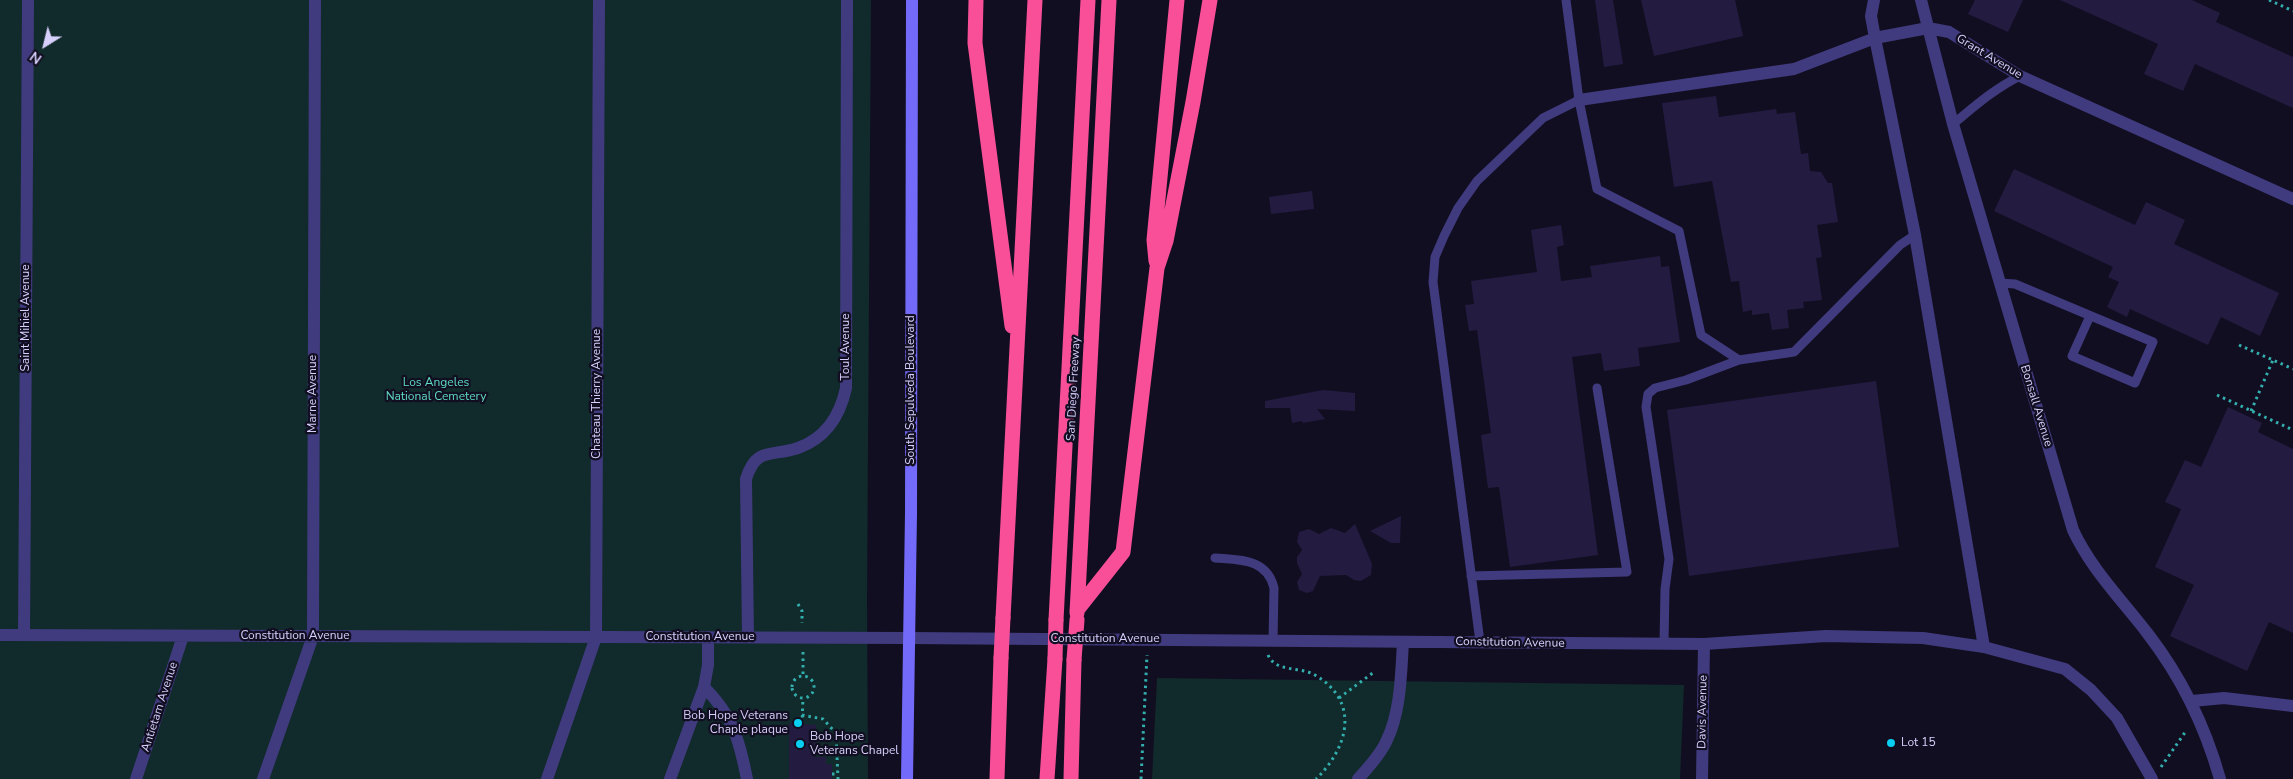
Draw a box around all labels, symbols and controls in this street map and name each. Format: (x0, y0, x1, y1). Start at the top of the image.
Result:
north arrow (20, 20, 70, 70)
street label: Grant Avenue (1953, 32, 2025, 82)
text: N (26, 47, 46, 68)
street label: Saint Mihiel Avenue (19, 264, 33, 372)
street label: Toul Avenue (839, 313, 853, 381)
street label: South Sepulveda Boulevard (904, 315, 918, 465)
street label: Chateau Thierry Avenue (590, 329, 604, 459)
street label: San Diego Freeway (1064, 337, 1084, 441)
street label: Marne Avenue (306, 355, 320, 433)
street label: Bonsall Avenue (2017, 363, 2055, 449)
park label: Los Angeles National Cemetery (386, 376, 486, 404)
street label: Constitution Avenue (240, 629, 350, 643)
street label: Constitution Avenue (645, 630, 755, 644)
street label: Constitution Avenue (1050, 632, 1160, 646)
street label: Constitution Avenue (1455, 635, 1565, 651)
street label: Antietam Avenue (139, 660, 181, 754)
street label: Davis Avenue (1695, 675, 1711, 749)
place label: Bob Hope Veterans Chaple plaque (683, 709, 788, 737)
marker: Bob Hope Veterans Chaple plaque (792, 717, 804, 729)
place label: Bob Hope Veterans Chapel (810, 730, 899, 758)
place label: Lot 15 (1901, 736, 1936, 750)
marker: Lot 15 (1885, 737, 1897, 749)
marker: Bob Hope Veterans Chapel (794, 738, 806, 750)

